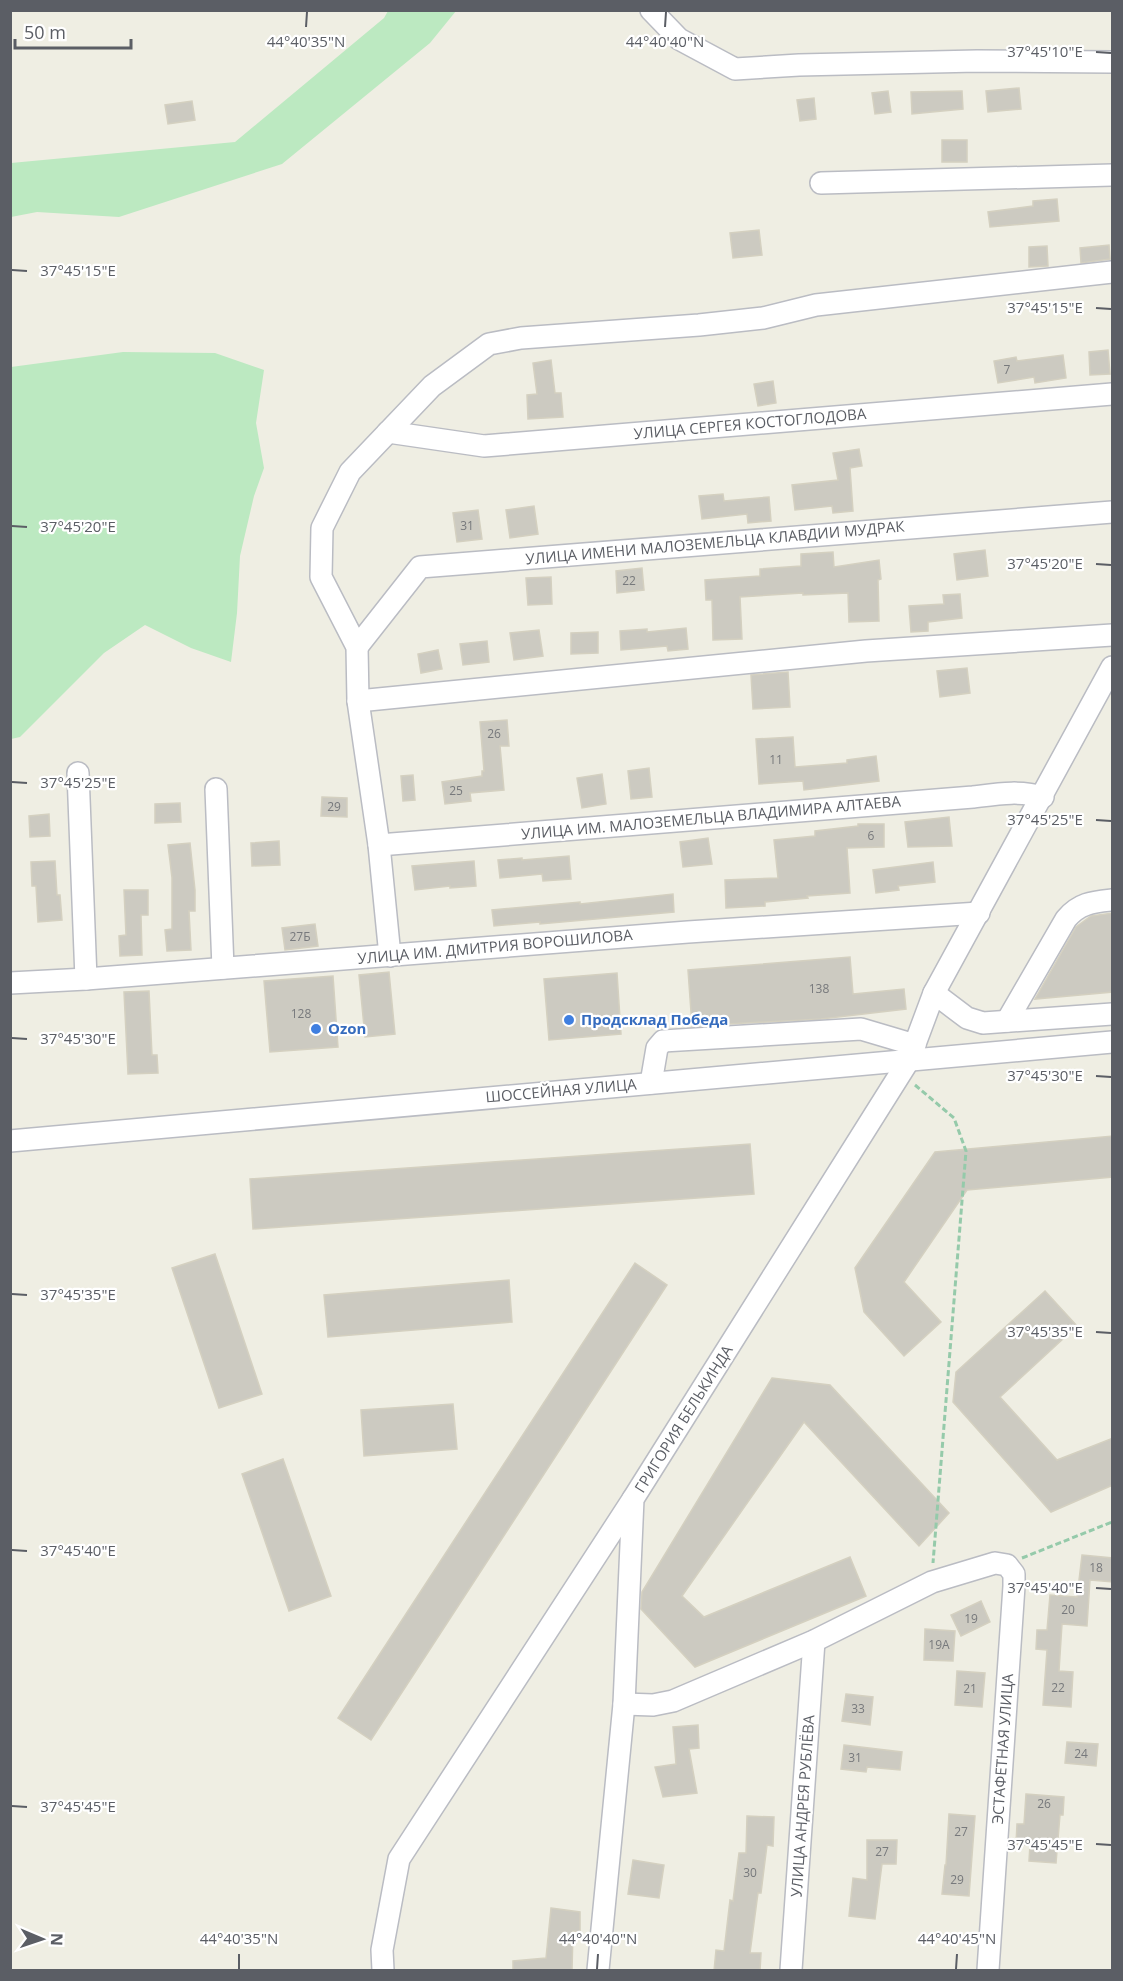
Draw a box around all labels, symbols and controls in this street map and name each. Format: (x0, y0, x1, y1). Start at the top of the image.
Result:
scale bar (15, 12, 130, 50)
text: 50 m (24, 20, 66, 44)
text: 44°40'35"N (267, 31, 345, 51)
text: 44°40'40"N (626, 31, 704, 51)
text: 37°45'10"E (1007, 41, 1083, 61)
text: 37°45'15"E (40, 260, 116, 280)
text: 37°45'15"E (1007, 297, 1083, 317)
house number: 7 (1004, 361, 1011, 378)
street label: УЛИЦА СЕРГЕЯ КОСТОГЛОДОВА (633, 403, 867, 443)
street label: УЛИЦА ИМЕНИ МАЛОЗЕМЕЛЬЦА КЛАВДИИ МУДРАК (525, 515, 906, 569)
text: 37°45'20"E (40, 516, 116, 536)
house number: 31 (460, 517, 474, 534)
text: 37°45'20"E (1007, 553, 1083, 573)
house number: 22 (622, 572, 636, 589)
house number: 26 (487, 725, 501, 742)
house number: 11 (769, 751, 783, 768)
text: 37°45'25"E (40, 772, 116, 792)
house number: 25 (449, 782, 463, 799)
street label: УЛИЦА ИМ. МАЛОЗЕМЕЛЬЦА ВЛАДИМИРА АЛТАЕВА (520, 790, 902, 844)
house number: 29 (327, 798, 341, 815)
text: 37°45'25"E (1007, 809, 1083, 829)
house number: 6 (868, 827, 875, 844)
street label: УЛИЦА ИМ. ДМИТРИЯ ВОРОШИЛОВА (357, 924, 634, 968)
house number: 27Б (289, 928, 311, 945)
house number: 138 (809, 980, 829, 997)
house number: 128 (291, 1005, 311, 1022)
place label: Продсклад Победа (581, 1009, 728, 1029)
marker: Продсклад Победа (562, 1013, 576, 1027)
place label: Ozon (328, 1018, 366, 1038)
marker: Ozon (309, 1022, 323, 1036)
text: 37°45'30"E (40, 1028, 116, 1048)
text: 37°45'30"E (1007, 1065, 1083, 1085)
street label: ШОССЕЙНАЯ УЛИЦА (485, 1073, 638, 1107)
text: 37°45'35"E (40, 1284, 116, 1304)
text: 37°45'35"E (1007, 1321, 1083, 1341)
street label: ГРИГОРИЯ БЕЛЬКИНДА (630, 1340, 737, 1496)
text: 37°45'40"E (40, 1540, 116, 1560)
house number: 18 (1089, 1559, 1103, 1576)
text: 37°45'40"E (1007, 1577, 1083, 1597)
house number: 20 (1061, 1601, 1075, 1618)
house number: 19 (964, 1610, 978, 1627)
house number: 19А (928, 1636, 950, 1653)
street label: ЭСТАФЕТНАЯ УЛИЦА (987, 1672, 1017, 1825)
house number: 22 (1051, 1679, 1065, 1696)
house number: 21 (963, 1680, 977, 1697)
house number: 33 (851, 1700, 865, 1717)
street label: УЛИЦА АНДРЕЯ РУБЛЁВА (786, 1714, 818, 1898)
house number: 24 (1074, 1745, 1088, 1762)
house number: 31 (848, 1749, 862, 1766)
house number: 26 (1037, 1795, 1051, 1812)
text: 37°45'45"E (40, 1796, 116, 1816)
house number: 27 (954, 1823, 968, 1840)
text: 37°45'45"E (1007, 1834, 1083, 1854)
house number: 27 (875, 1843, 889, 1860)
house number: 30 (743, 1864, 757, 1881)
house number: 29 (950, 1871, 964, 1888)
north arrow (12, 1909, 72, 1969)
text: 44°40'35"N (200, 1928, 278, 1948)
text: 44°40'40"N (559, 1928, 637, 1948)
text: 44°40'45"N (918, 1928, 996, 1948)
text: N (46, 1933, 68, 1946)

